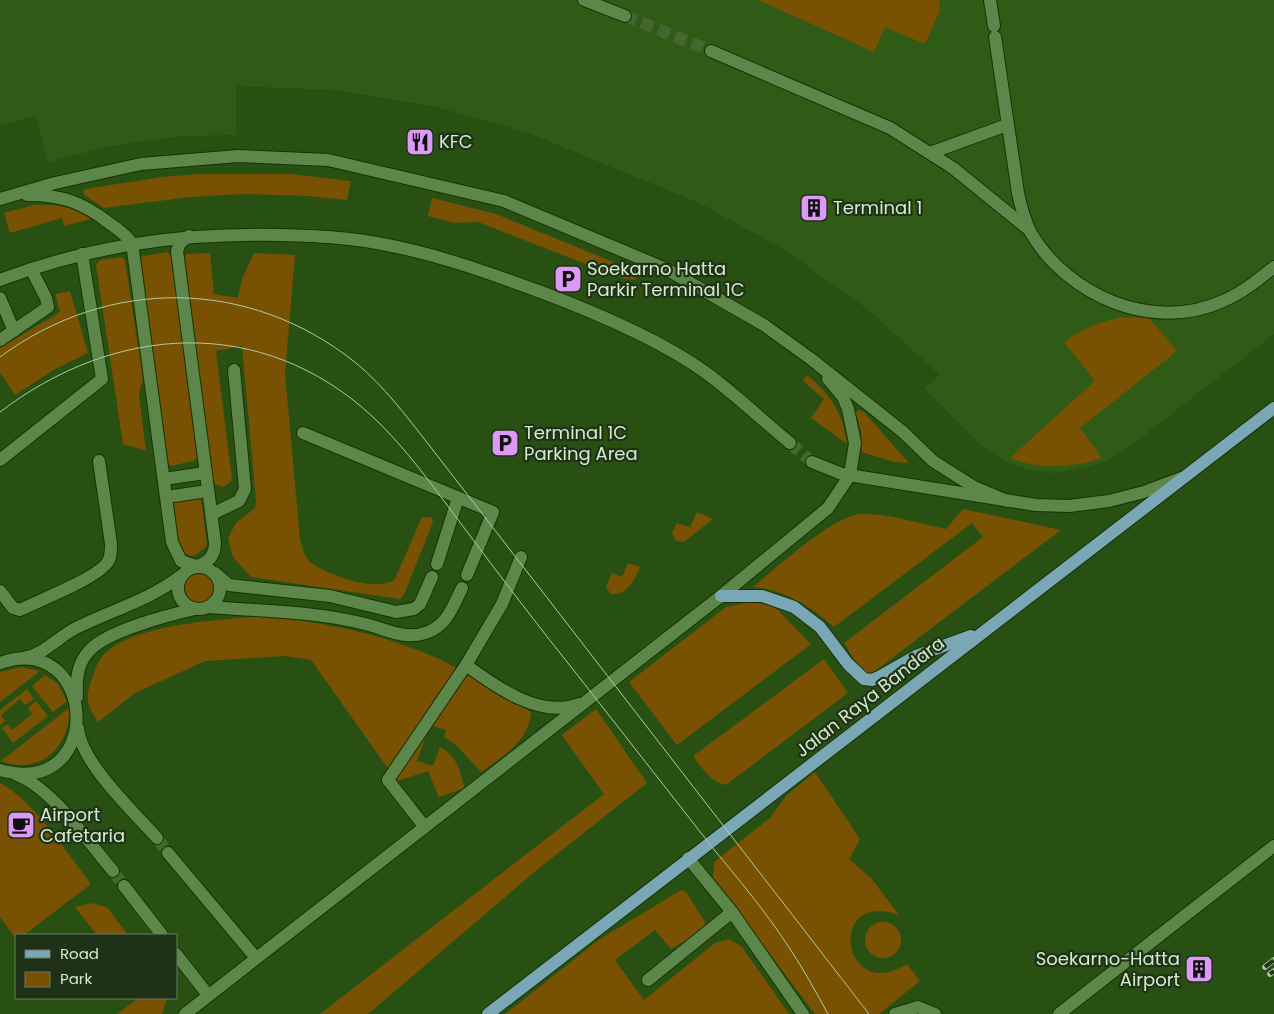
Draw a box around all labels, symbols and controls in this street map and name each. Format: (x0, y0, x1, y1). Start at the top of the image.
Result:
restaurant icon: KFC (405, 127, 435, 157)
place label: KFC (439, 129, 473, 154)
building icon: Terminal 1 (799, 193, 829, 223)
place label: Terminal 1 (833, 195, 922, 220)
place label: Soekarno Hatta Parkir Terminal 1C (587, 256, 745, 302)
parking icon: Soekarno Hatta Parkir Terminal 1C (553, 264, 583, 294)
place label: Terminal 1C Parking Area (524, 420, 638, 466)
parking icon: Terminal 1C Parking Area (490, 428, 520, 458)
street label: Jalan Raya Bandara (790, 630, 949, 763)
place label: Airport Cafetaria (40, 802, 125, 848)
cafe icon: Airport Cafetaria (6, 810, 36, 840)
legend (15, 934, 178, 999)
text: Road (60, 943, 99, 964)
place label: Soekarno-Hatta Airport (1036, 946, 1180, 992)
building icon: Soekarno-Hatta Airport (1184, 954, 1214, 984)
text: Park (60, 968, 92, 989)

